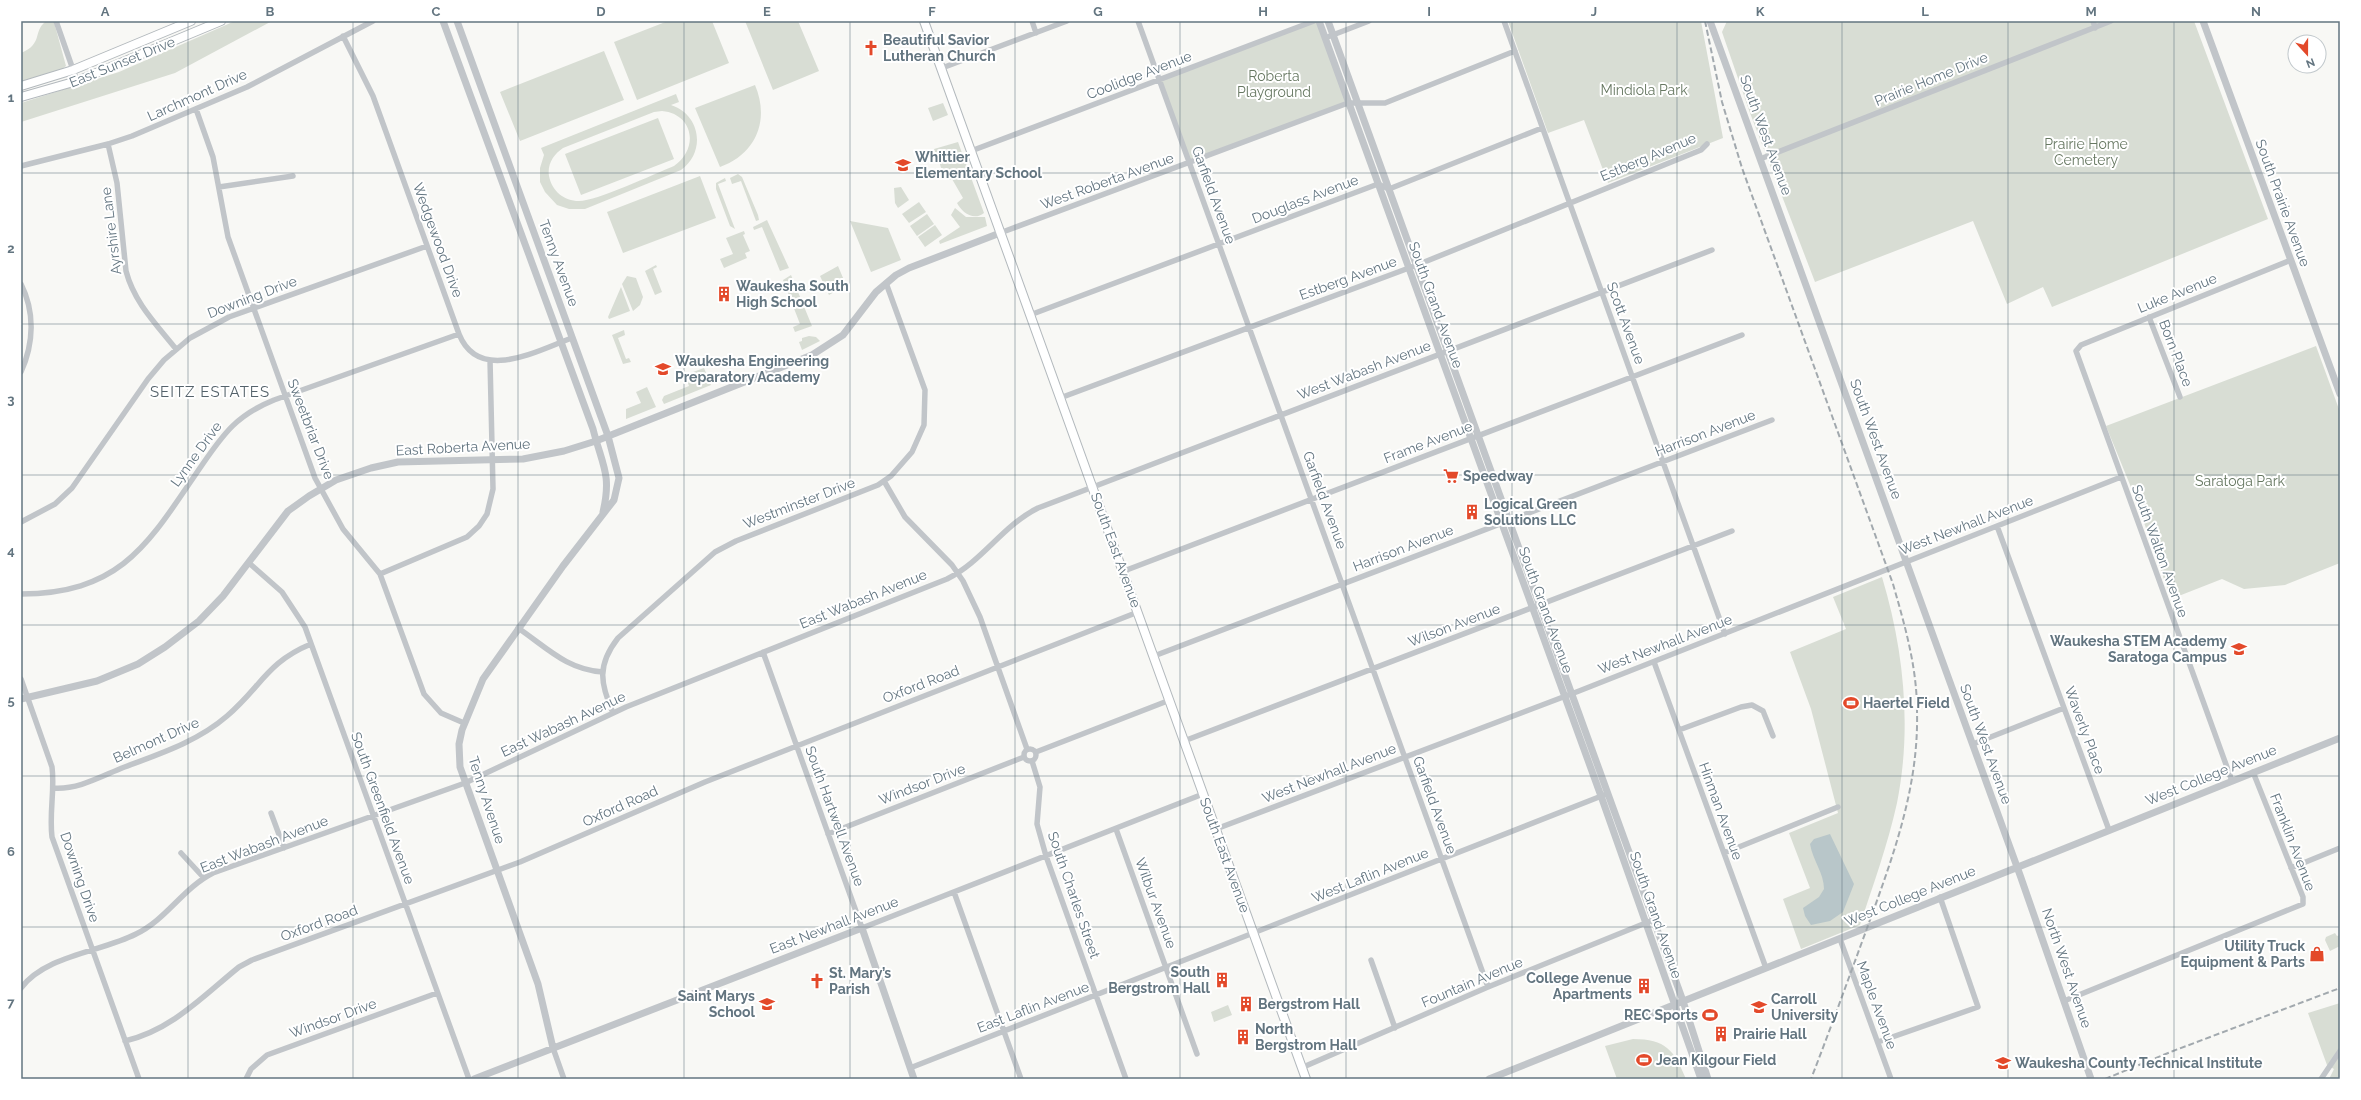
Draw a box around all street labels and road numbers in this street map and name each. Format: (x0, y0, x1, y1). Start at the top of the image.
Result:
street label: East Sunset Drive (67, 33, 177, 91)
street label: Coolidge Avenue (1084, 48, 1194, 102)
street label: Prairie Home Drive (1872, 49, 1990, 109)
street label: Larchmont Drive (145, 66, 249, 124)
street label: South West Avenue (1737, 73, 1795, 197)
street label: Estberg Avenue (1598, 130, 1698, 184)
street label: South Prairie Avenue (2253, 137, 2313, 269)
street label: Garfield Avenue (1189, 144, 1239, 246)
street label: West Roberta Avenue (1038, 149, 1176, 213)
street label: Douglass Avenue (1250, 171, 1360, 227)
street label: Wedgewood Drive (410, 181, 466, 299)
street label: Ayrshire Lane (98, 186, 124, 276)
street label: Tenny Avenue (536, 218, 582, 308)
street label: South Grand Avenue (1406, 240, 1466, 370)
street label: Estberg Avenue (1297, 253, 1399, 303)
street label: Luke Avenue (2135, 270, 2219, 316)
street label: Downing Drive (205, 273, 299, 321)
street label: Scott Avenue (1604, 280, 1648, 366)
street label: Born Place (2156, 317, 2196, 389)
street label: West Wabash Avenue (1295, 337, 1433, 403)
street label: Sweetbriar Drive (284, 377, 338, 481)
street label: South West Avenue (1847, 377, 1905, 501)
street label: Harrison Avenue (1653, 406, 1757, 460)
street label: Lynne Drive (167, 418, 225, 490)
street label: Frame Avenue (1381, 418, 1475, 466)
street label: East Roberta Avenue (395, 435, 531, 459)
street label: Garfield Avenue (1300, 449, 1350, 551)
street label: Westminster Drive (741, 474, 857, 532)
street label: South Walton Avenue (2129, 483, 2191, 619)
street label: South East Avenue (1088, 490, 1144, 610)
street label: West Newhall Avenue (1897, 492, 2035, 558)
street label: Harrison Avenue (1351, 521, 1455, 575)
street label: South Grand Avenue (1516, 545, 1576, 675)
street label: East Wabash Avenue (797, 566, 929, 632)
street label: Wilson Avenue (1406, 600, 1502, 650)
street label: West Newhall Avenue (1596, 611, 1734, 677)
street label: Oxford Road (880, 662, 962, 706)
street label: South West Avenue (1957, 682, 2015, 806)
street label: Waverly Place (2062, 684, 2108, 776)
street label: East Wabash Avenue (498, 688, 628, 760)
street label: Belmont Drive (111, 714, 201, 766)
street label: South Greenfield Avenue (348, 730, 418, 886)
street label: West Newhall Avenue (1260, 740, 1398, 806)
street label: West College Avenue (2143, 741, 2279, 809)
street label: South Hartwell Avenue (802, 744, 868, 888)
street label: Tenny Avenue (465, 754, 509, 846)
street label: Garfield Avenue (1410, 754, 1460, 856)
street label: Windsor Drive (877, 760, 967, 808)
street label: Hinman Avenue (1696, 760, 1746, 862)
street label: Oxford Road (580, 782, 660, 830)
street label: Franklin Avenue (2267, 791, 2319, 893)
street label: South East Avenue (1197, 795, 1253, 915)
street label: East Wabash Avenue (198, 812, 330, 876)
street label: South Charles Street (1045, 829, 1103, 961)
street label: Downing Drive (57, 830, 103, 924)
street label: West Laflin Avenue (1309, 844, 1431, 906)
street label: South Grand Avenue (1627, 849, 1685, 981)
street label: Wilbur Avenue (1132, 855, 1180, 951)
street label: West College Avenue (1842, 862, 1978, 930)
street label: East Newhall Avenue (767, 893, 901, 957)
street label: Oxford Road (278, 902, 360, 944)
street label: North West Avenue (2039, 906, 2095, 1030)
street label: Fountain Avenue (1419, 953, 1525, 1011)
street label: Maple Avenue (1854, 959, 1900, 1051)
street label: East Laflin Avenue (975, 978, 1091, 1036)
street label: Windsor Drive (287, 995, 379, 1041)

